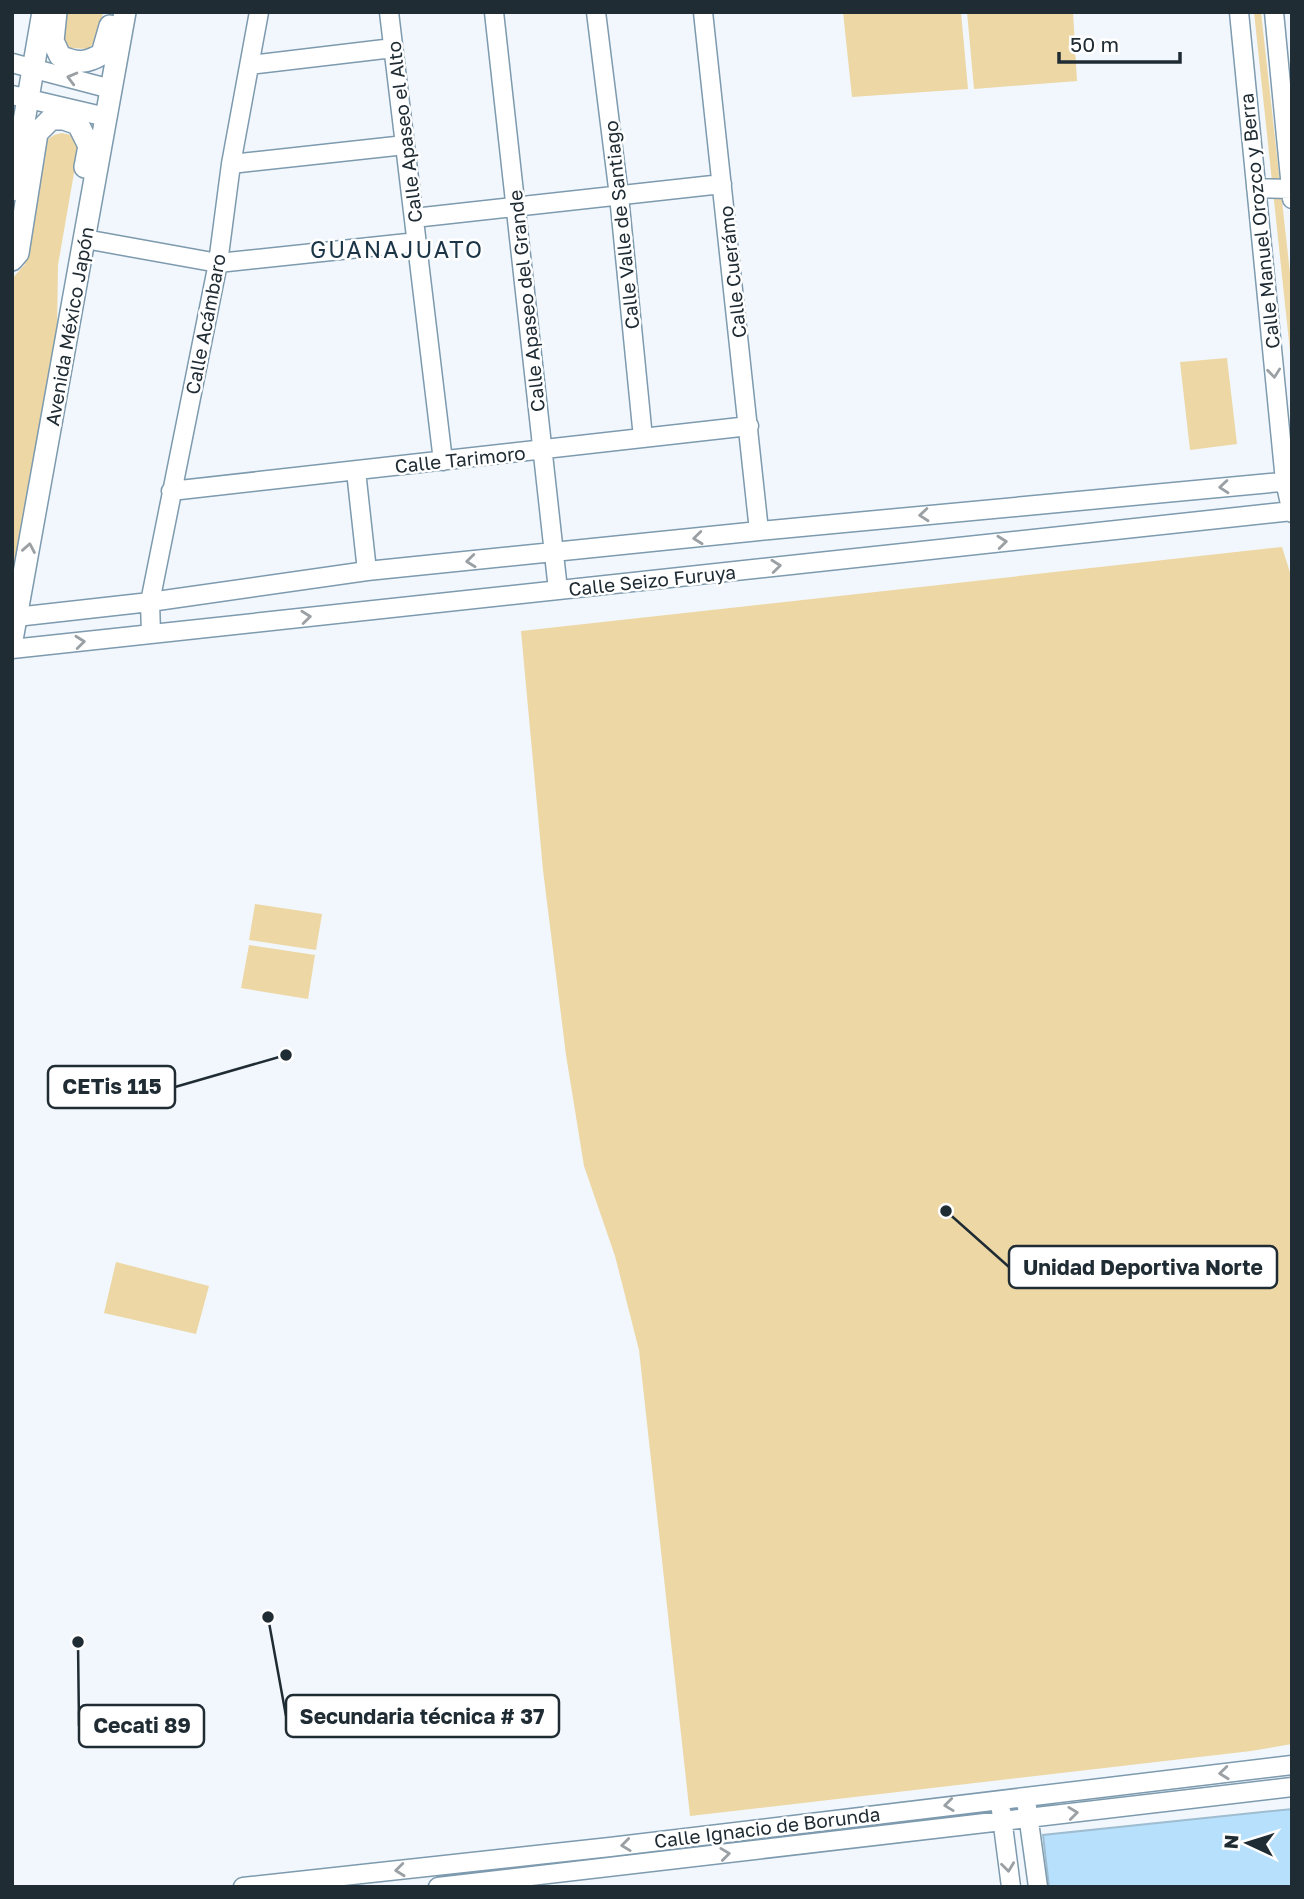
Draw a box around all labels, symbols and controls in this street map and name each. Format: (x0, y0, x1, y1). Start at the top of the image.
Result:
scale bar (1059, 21, 1180, 65)
text: 50 m (1070, 31, 1119, 57)
street label: Calle Apaseo el Alto (381, 40, 427, 224)
one-way arrow (66, 72, 78, 86)
street label: Calle Manuel Orozco y Berra (1234, 92, 1284, 350)
street label: Calle Valle de Santiago (599, 119, 643, 331)
street label: Calle Apaseo del Grande (503, 189, 549, 413)
street label: Calle Cuerámo (714, 205, 750, 339)
street label: Avenida México Japón (40, 225, 98, 427)
district label: GUANAJUATO (310, 235, 484, 263)
street label: Calle Acámbaro (180, 252, 230, 396)
one-way arrow (1266, 368, 1281, 379)
street label: Calle Tarimoro (393, 441, 527, 477)
one-way arrow (1218, 479, 1229, 494)
one-way arrow (918, 508, 930, 523)
one-way arrow (692, 530, 704, 545)
one-way arrow (996, 534, 1008, 549)
one-way arrow (20, 543, 35, 555)
one-way arrow (466, 554, 477, 569)
one-way arrow (771, 559, 782, 574)
street label: Calle Seizo Furuya (567, 560, 737, 600)
one-way arrow (301, 610, 312, 625)
one-way arrow (74, 634, 86, 649)
callout: CETis 115 (48, 1066, 175, 1108)
text: CETis 115 (62, 1073, 162, 1099)
callout: Unidad Deportiva Norte (1009, 1246, 1277, 1288)
text: Unidad Deportiva Norte (1023, 1254, 1263, 1280)
callout: Secundaria técnica # 37 (286, 1695, 559, 1737)
text: Secundaria técnica # 37 (300, 1703, 544, 1729)
callout: Cecati 89 (79, 1705, 204, 1747)
text: Cecati 89 (93, 1712, 191, 1738)
one-way arrow (1218, 1765, 1230, 1780)
one-way arrow (944, 1798, 955, 1813)
street label: Calle Ignacio de Borunda (653, 1802, 881, 1852)
one-way arrow (1067, 1805, 1079, 1820)
north arrow (1213, 1808, 1283, 1878)
text: N (1219, 1834, 1243, 1850)
one-way arrow (620, 1837, 632, 1852)
one-way arrow (719, 1846, 731, 1861)
one-way arrow (1001, 1861, 1016, 1873)
one-way arrow (394, 1862, 406, 1877)

